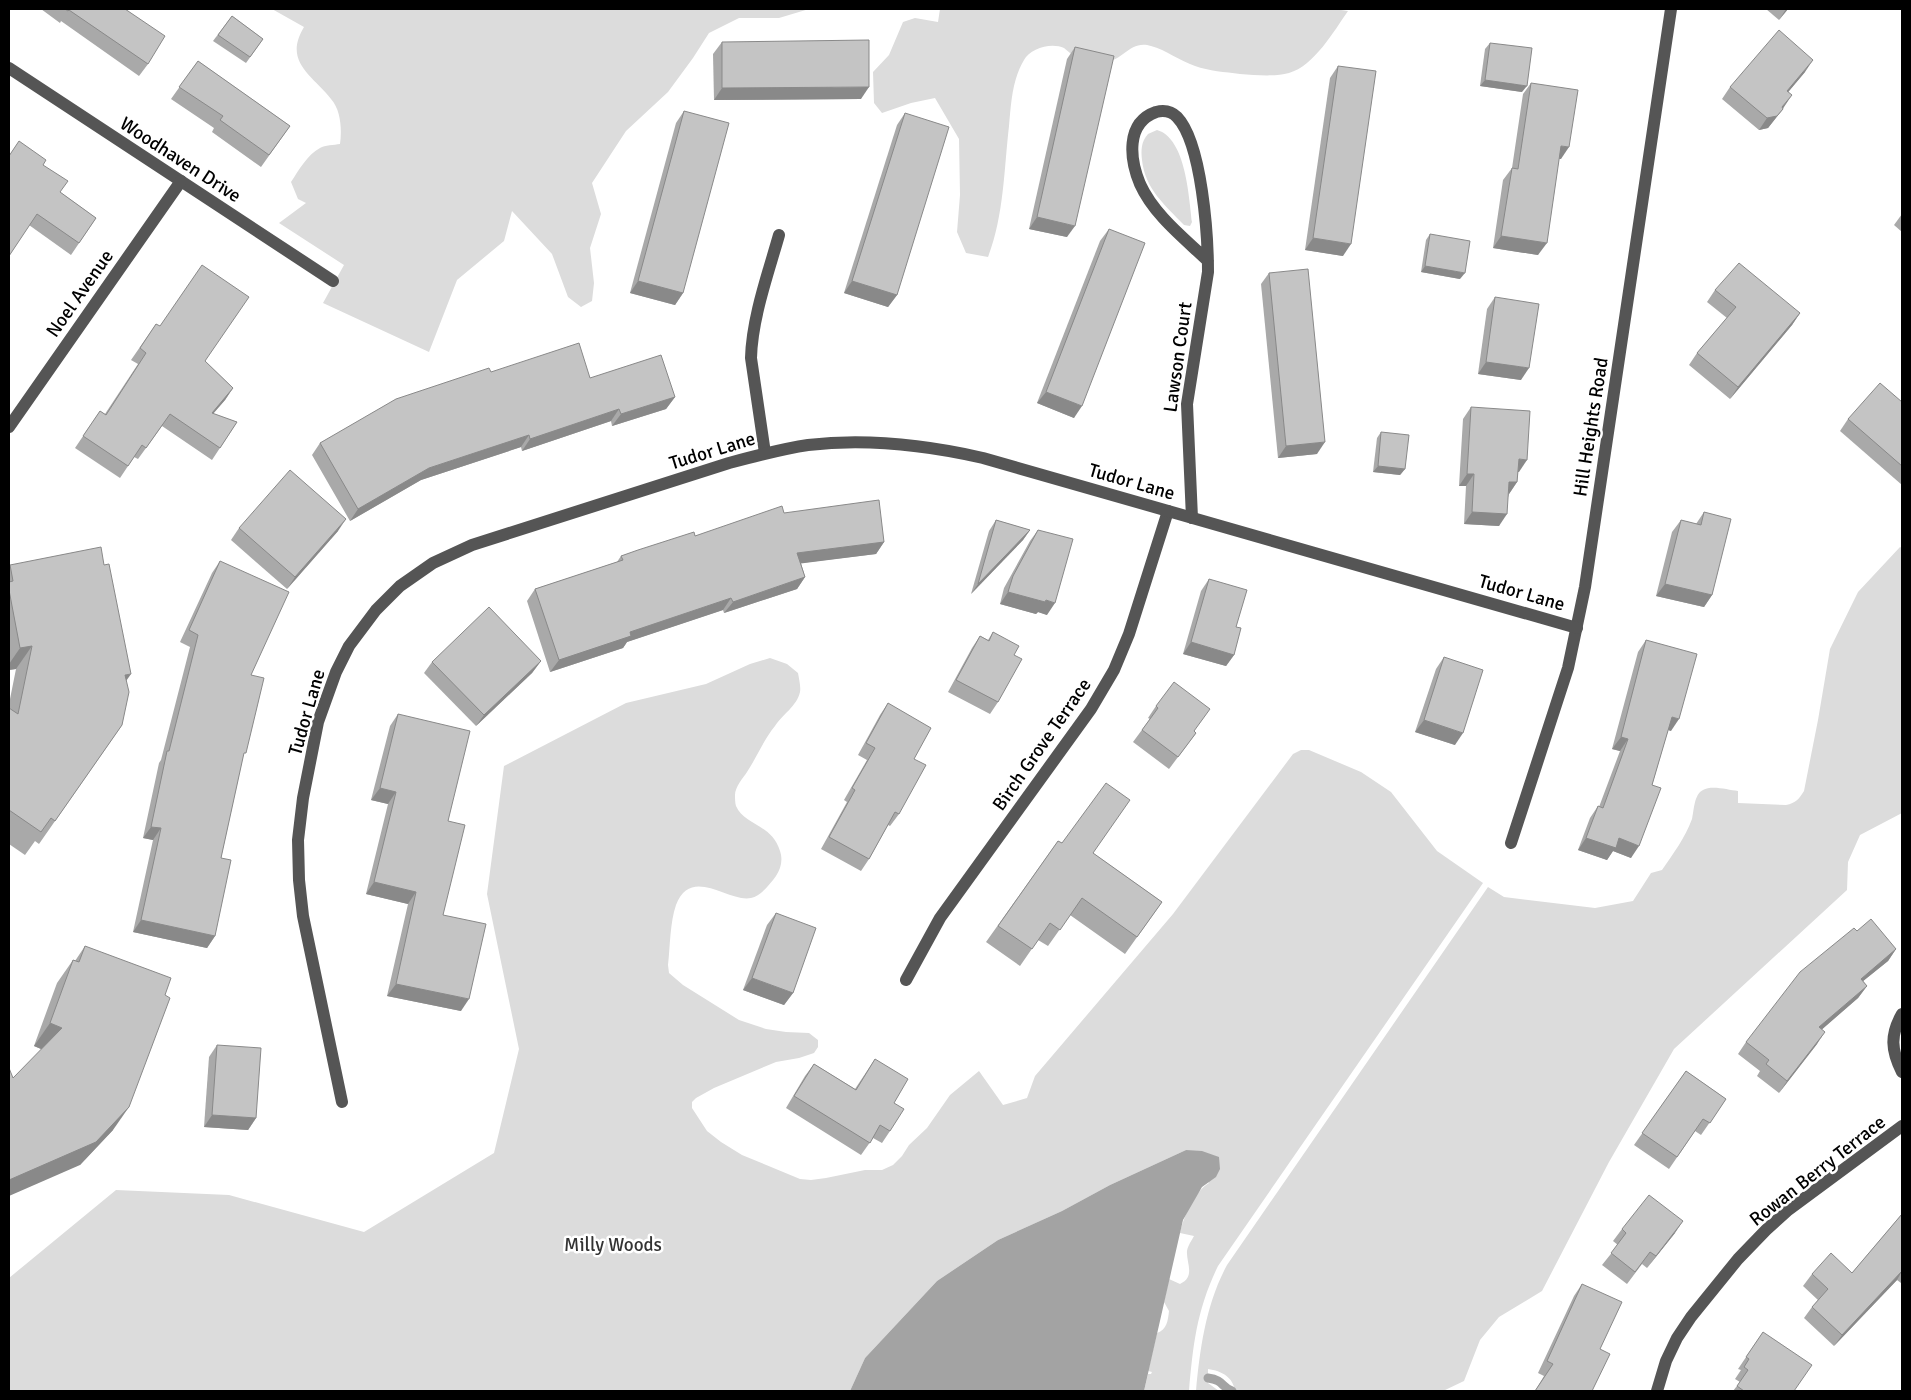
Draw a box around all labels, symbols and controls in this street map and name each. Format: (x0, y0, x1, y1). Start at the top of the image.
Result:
street label: Woodhaven Drive (115, 112, 246, 208)
street label: Noel Avenue (41, 245, 119, 342)
street label: Lawson Court (1158, 300, 1198, 414)
street label: Hill Heights Road (1568, 356, 1614, 499)
street label: Tudor Lane (666, 427, 758, 475)
street label: Tudor Lane (1086, 458, 1178, 506)
street label: Tudor Lane (1476, 569, 1568, 617)
street label: Tudor Lane (283, 666, 331, 758)
street label: Birch Grove Terrace (987, 674, 1097, 816)
street label: Rowan Berry Terrace (1745, 1110, 1890, 1231)
park label: Milly Woods (564, 1233, 662, 1257)

